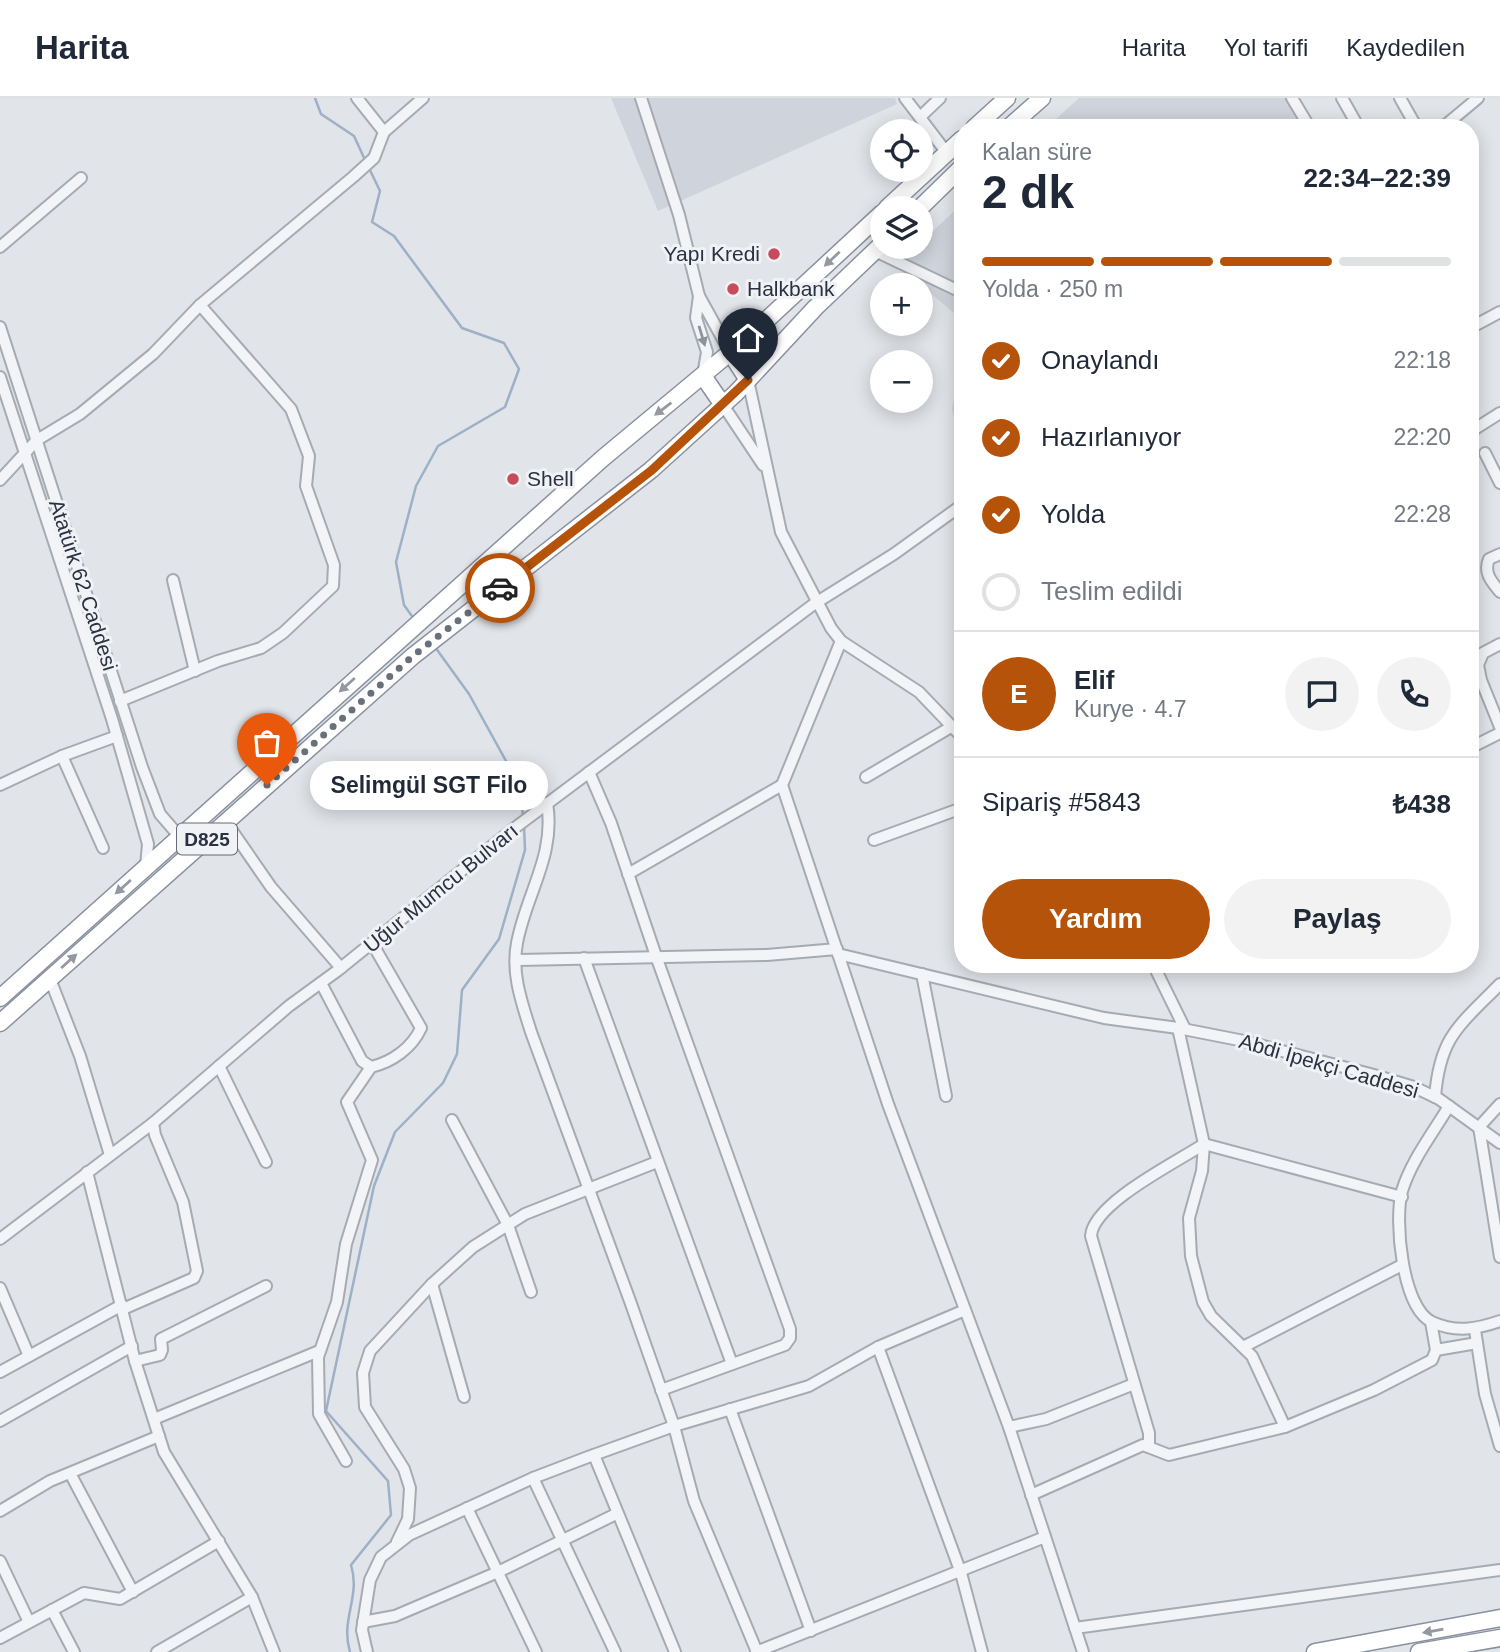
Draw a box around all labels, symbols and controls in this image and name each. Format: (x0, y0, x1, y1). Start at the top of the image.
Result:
text: Harita (35, 29, 129, 66)
text: Harita (1122, 34, 1186, 61)
text: Yol tarifi (1224, 34, 1308, 61)
text: Kaydedilen (1346, 34, 1465, 61)
map controls (870, 119, 933, 413)
button: locate (870, 119, 933, 182)
text: Kalan süre (982, 139, 1092, 165)
text: 22:34–22:39 (1304, 163, 1451, 193)
text: 2 dk (982, 166, 1074, 218)
button: layers (870, 196, 933, 259)
place label: Yapı Kredi (664, 242, 760, 265)
marker: Yapı Kredi (766, 246, 782, 262)
one-way arrow (824, 251, 841, 267)
button: + (870, 273, 933, 336)
text: Yolda · 250 m (982, 276, 1123, 302)
place label: Halkbank (747, 277, 835, 300)
marker: Halkbank (725, 281, 741, 297)
pin (718, 308, 778, 380)
icon: home (729, 319, 767, 357)
one-way arrow (697, 326, 707, 347)
icon: check (982, 342, 1020, 380)
text: Onaylandı (1041, 345, 1160, 375)
text: 22:18 (1393, 347, 1451, 373)
button: − (870, 350, 933, 413)
one-way arrow (654, 401, 672, 415)
icon: check (982, 419, 1020, 457)
text: Hazırlanıyor (1041, 422, 1181, 452)
text: 22:20 (1393, 424, 1451, 450)
place label: Shell (527, 467, 574, 490)
marker: Shell (505, 471, 521, 487)
street label: Atatürk 62 Caddesi (45, 496, 122, 673)
icon: check (982, 496, 1020, 534)
text: Yolda (1041, 499, 1105, 529)
text: 22:28 (1393, 501, 1451, 527)
courier (465, 553, 535, 623)
icon: car (481, 569, 519, 607)
text: Teslim edildi (1041, 576, 1183, 606)
button: chat (1285, 657, 1359, 731)
button: phone (1377, 657, 1451, 731)
text: Elif (1074, 665, 1114, 695)
one-way arrow (338, 677, 356, 693)
text: E (1010, 679, 1028, 709)
text: Kurye · 4.7 (1074, 696, 1187, 722)
pin (237, 713, 297, 785)
icon: bag (248, 724, 286, 762)
callout: Selimgül SGT Filo (309, 760, 547, 810)
text: Selimgül SGT Filo (331, 772, 527, 798)
text: Sipariş #5843 (982, 787, 1141, 817)
text: ₺438 (1393, 789, 1451, 819)
street label: Uğur Mumcu Bulvarı (359, 818, 522, 957)
road number: D825 (177, 824, 237, 854)
one-way arrow (115, 878, 132, 894)
button: Yardım (982, 879, 1210, 959)
button: Paylaş (1224, 879, 1451, 959)
one-way arrow (61, 954, 78, 969)
street label: Abdi İpekçi Caddesi (1237, 1029, 1422, 1102)
one-way arrow (1422, 1625, 1444, 1636)

